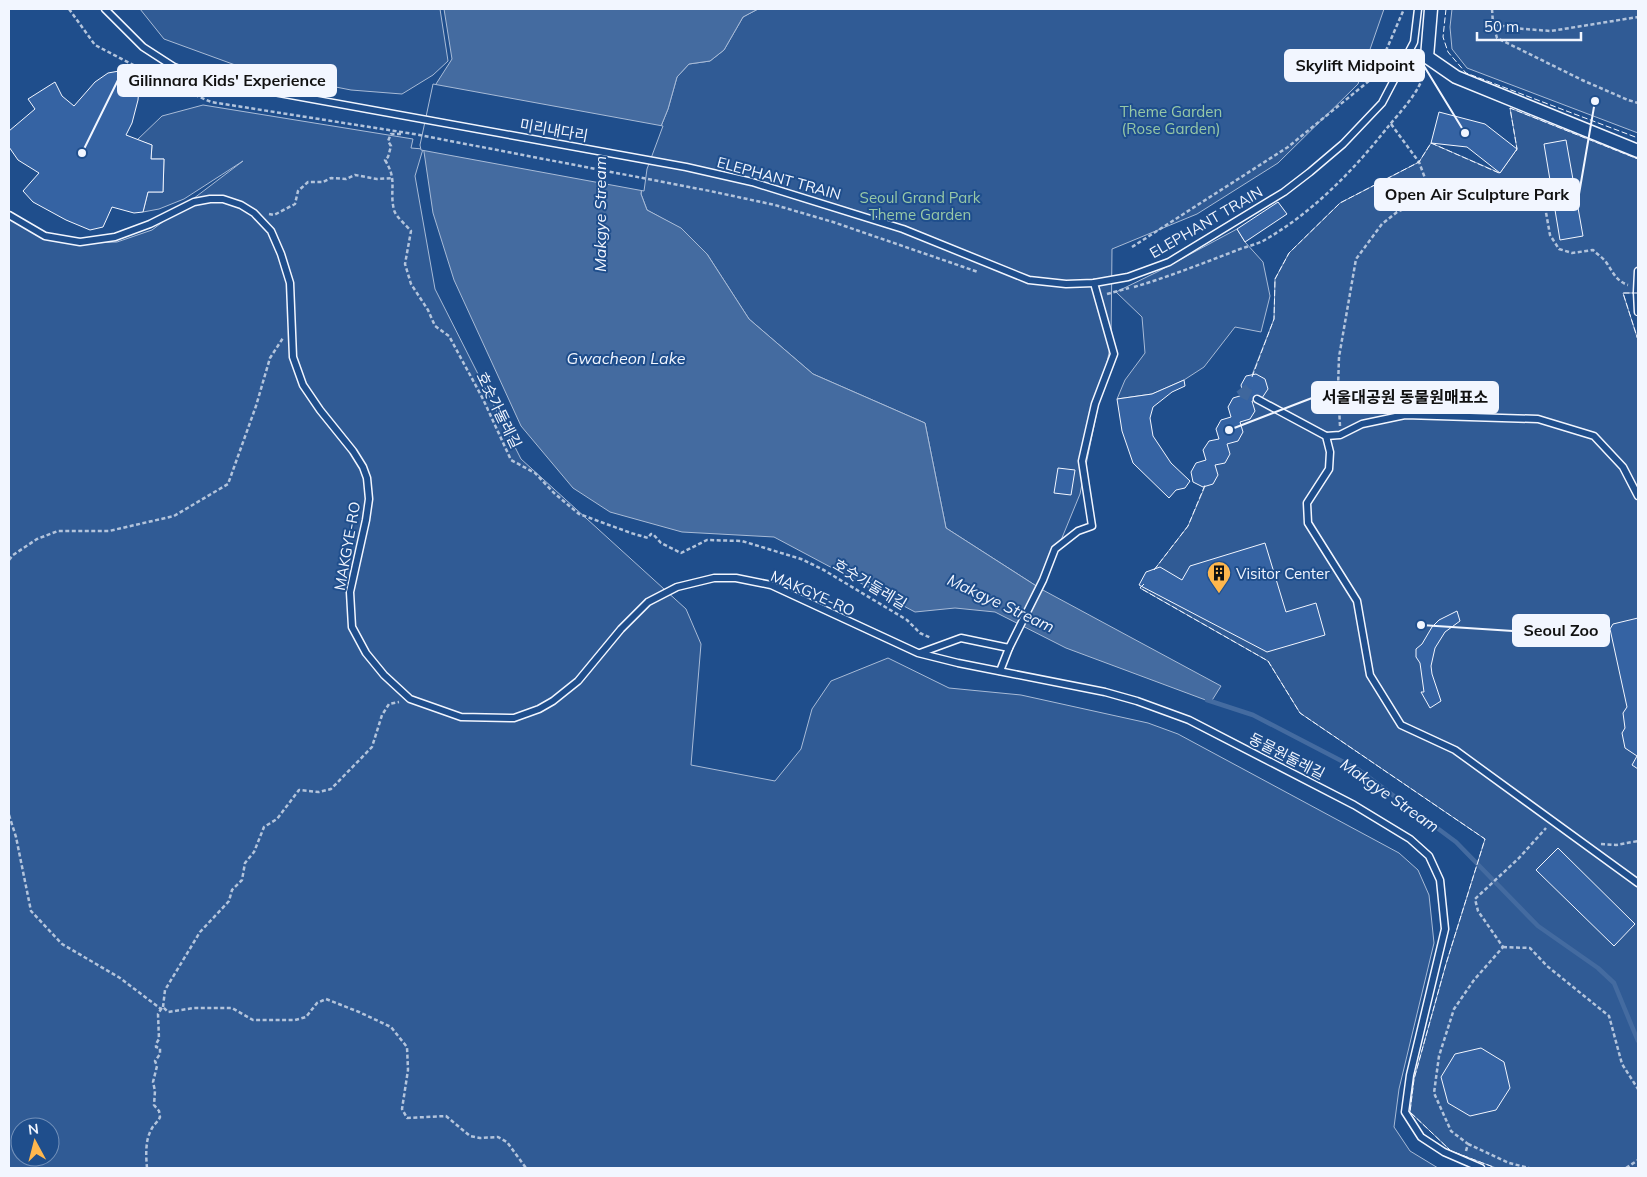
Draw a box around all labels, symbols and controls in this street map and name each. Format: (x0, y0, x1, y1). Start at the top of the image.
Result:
scale bar (1477, 10, 1581, 42)
text: 50 m (1484, 17, 1519, 36)
callout: Skylift Midpoint (1285, 50, 1424, 81)
text: Skylift Midpoint (1295, 55, 1415, 75)
callout: Gilinnara Kids' Experience (118, 65, 336, 96)
text: Gilinnara Kids' Experience (128, 70, 326, 90)
park label: Theme Garden (Rose Garden) (1120, 102, 1222, 138)
street label: 미리내다리 (518, 115, 590, 145)
street label: ELEPHANT TRAIN (715, 152, 843, 204)
water label: Makgye Stream (590, 156, 610, 272)
callout: Open Air Sculpture Park (1375, 179, 1579, 210)
street label: ELEPHANT TRAIN (1146, 182, 1266, 262)
text: Open Air Sculpture Park (1385, 184, 1570, 204)
park label: Seoul Grand Park Theme Garden (860, 188, 981, 224)
water label: Gwacheon Lake (567, 348, 686, 368)
street label: 호숫가둘레길 (472, 369, 526, 451)
callout: 서울대공원 동물원매표소 (1312, 382, 1498, 413)
text: 서울대공원 동물원매표소 (1322, 387, 1488, 407)
street label: MAKGYE-RO (330, 500, 364, 592)
street label: 호숫가둘레길 (830, 555, 910, 613)
building icon: Visitor Center (1206, 560, 1232, 594)
place label: Visitor Center (1236, 564, 1330, 583)
street label: MAKGYE-RO (768, 566, 858, 620)
water label: Makgye Stream (944, 569, 1058, 637)
callout: Seoul Zoo (1513, 615, 1609, 646)
text: Seoul Zoo (1523, 620, 1599, 640)
street label: 동물원둘레길 (1246, 729, 1328, 783)
water label: Makgye Stream (1337, 754, 1443, 836)
north arrow (10, 1117, 60, 1167)
text: N (27, 1120, 40, 1139)

